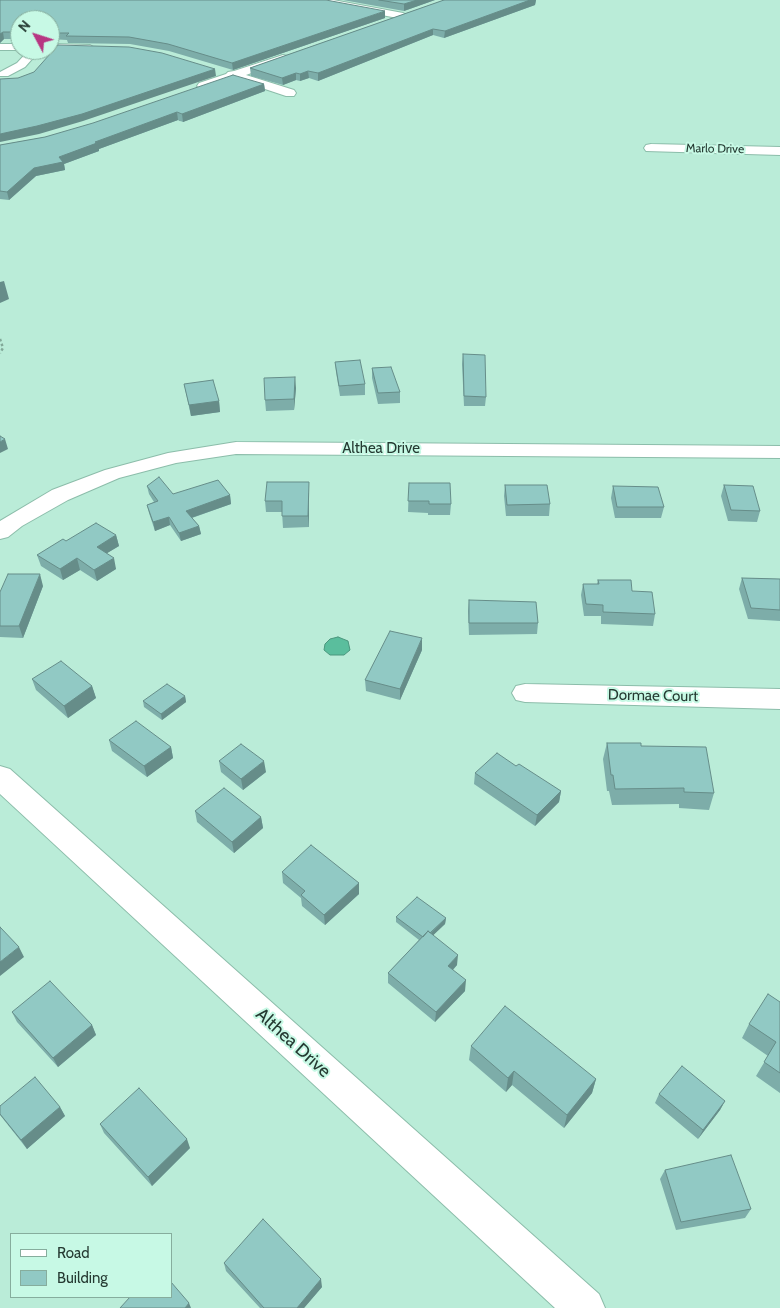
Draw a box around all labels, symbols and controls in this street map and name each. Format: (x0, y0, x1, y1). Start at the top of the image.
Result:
north arrow (10, 10, 60, 60)
text: N (14, 16, 34, 36)
street label: Marlo Drive (686, 141, 744, 157)
street label: Althea Drive (342, 440, 420, 458)
street label: Dormae Court (608, 686, 698, 706)
street label: Althea Drive (251, 1004, 335, 1082)
legend (10, 1233, 172, 1298)
text: Road (57, 1244, 90, 1262)
text: Building (57, 1269, 108, 1287)

